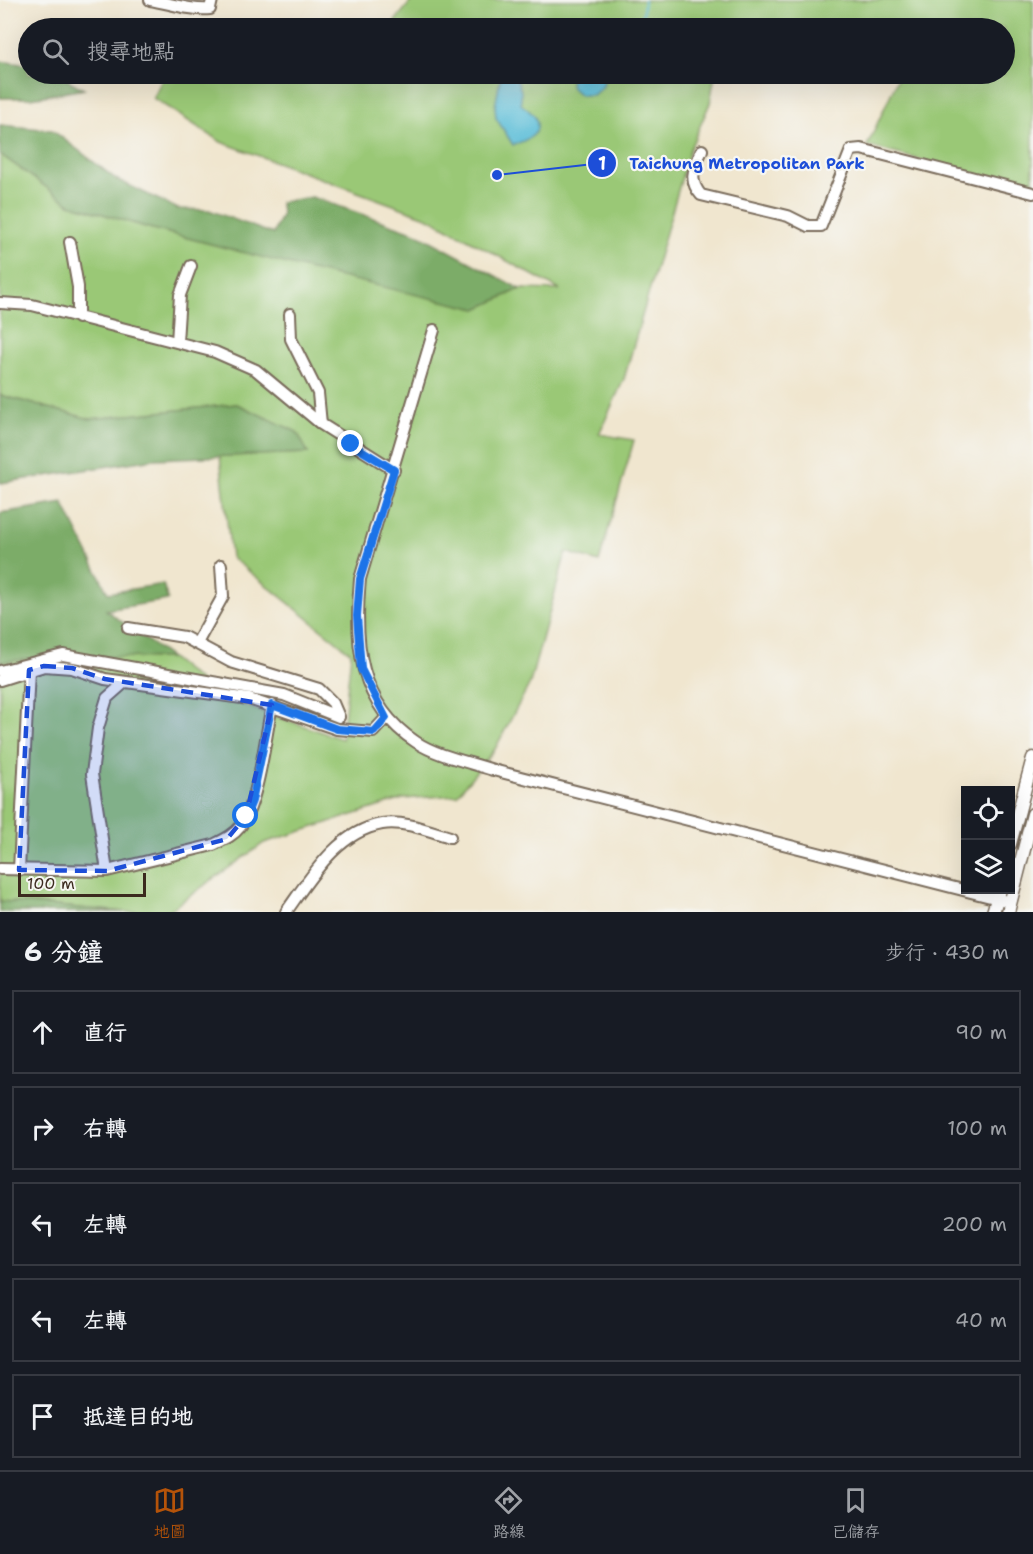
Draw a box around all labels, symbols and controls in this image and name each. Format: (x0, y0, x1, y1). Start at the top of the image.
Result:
search box (18, 18, 1015, 84)
icon: search (39, 35, 72, 68)
text: 搜尋地點 (87, 37, 175, 66)
callout: Taichung Metropolitan Park (587, 146, 877, 180)
text: 1 (598, 152, 606, 176)
text: Taichung Metropolitan Park (629, 153, 865, 174)
route end (337, 430, 363, 456)
map controls (961, 786, 1015, 894)
button: locate (961, 786, 1015, 840)
route start (232, 802, 258, 828)
button: layers (961, 840, 1015, 894)
scale bar (18, 870, 146, 898)
text: 100 m (27, 873, 75, 894)
text: 6 分鐘 (24, 934, 103, 969)
text: 步行 · 430 m (885, 939, 1009, 965)
icon: ahead (26, 1016, 59, 1049)
text: 直行 (83, 1018, 127, 1047)
text: 90 m (955, 1019, 1007, 1045)
icon: right (26, 1112, 59, 1145)
text: 右轉 (83, 1114, 127, 1143)
text: 100 m (947, 1115, 1007, 1141)
icon: left (26, 1208, 59, 1241)
text: 左轉 (83, 1210, 127, 1239)
text: 200 m (942, 1211, 1007, 1237)
icon: left (26, 1304, 59, 1337)
text: 左轉 (83, 1306, 127, 1335)
text: 40 m (955, 1307, 1007, 1333)
icon: arrive (26, 1400, 59, 1433)
text: 抵達目的地 (83, 1402, 193, 1431)
tab: 地圖 (153, 1484, 186, 1542)
tab: 路線 (492, 1484, 525, 1542)
tab: 已儲存 (832, 1484, 880, 1542)

